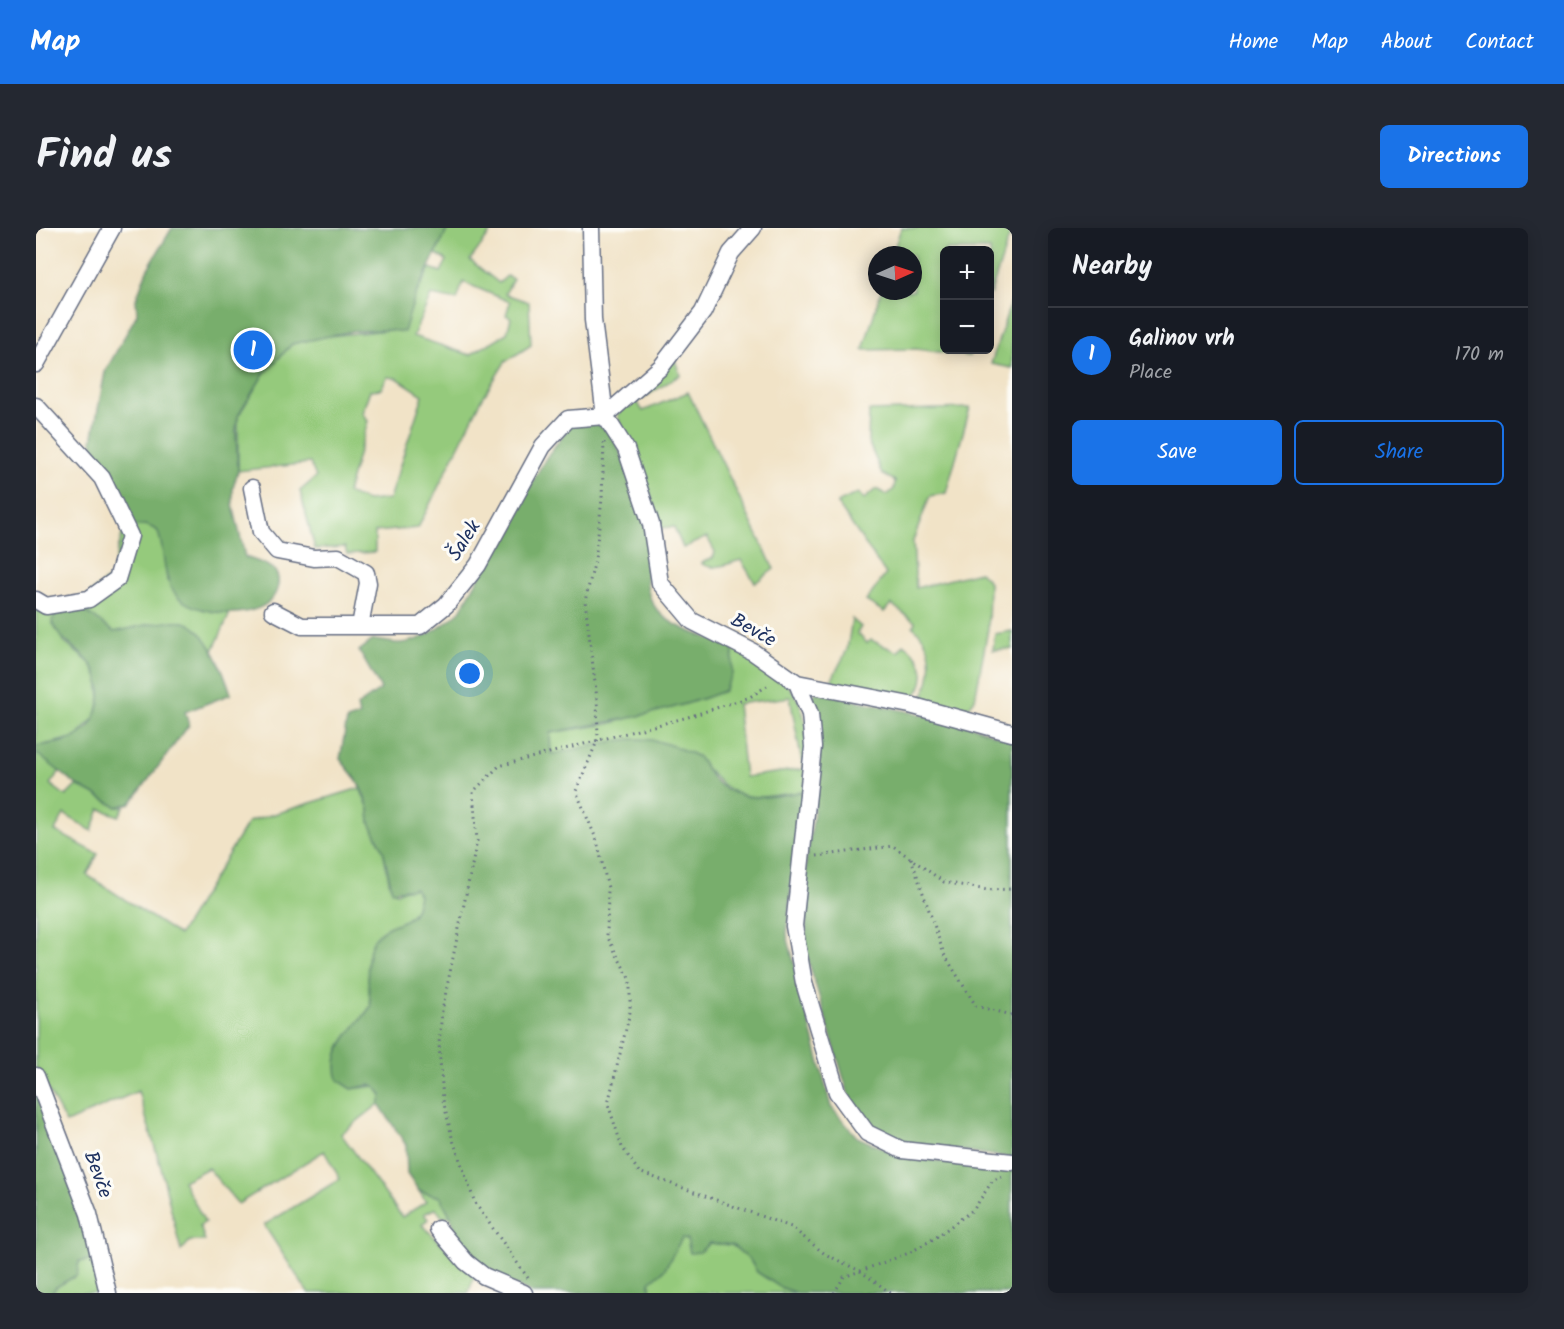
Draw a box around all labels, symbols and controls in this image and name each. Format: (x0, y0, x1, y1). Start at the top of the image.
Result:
text: Map (30, 20, 81, 65)
text: Home (1229, 26, 1278, 59)
text: Map (1311, 26, 1348, 59)
text: About (1381, 26, 1432, 59)
text: Contact (1465, 26, 1534, 59)
text: Find us (36, 123, 172, 190)
button: Directions (1380, 125, 1528, 188)
north arrow (868, 246, 922, 300)
map controls (940, 246, 994, 354)
button: + (940, 246, 994, 300)
text: Nearby (1072, 246, 1152, 288)
button: − (940, 300, 994, 354)
text: Galinov vrh (1129, 322, 1235, 357)
pin: 1 (234, 328, 272, 372)
text: 1 (1088, 339, 1095, 371)
text: 170 m (1455, 339, 1504, 371)
text: Place (1129, 357, 1172, 389)
button: Save (1072, 420, 1282, 485)
button: Share (1294, 420, 1504, 485)
street label: Šalek (440, 514, 490, 568)
street label: Bevče (724, 605, 782, 657)
your location (455, 659, 484, 688)
street label: Bevče (74, 1147, 120, 1203)

